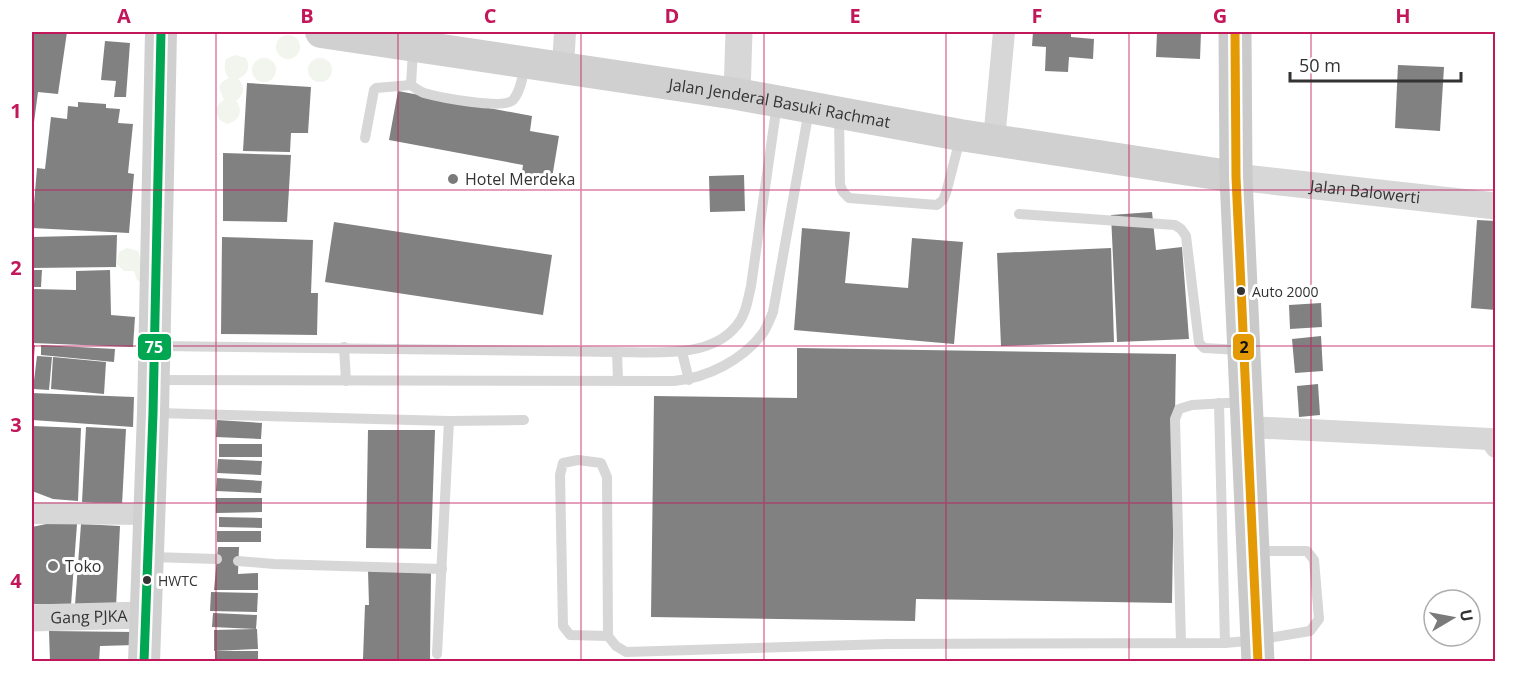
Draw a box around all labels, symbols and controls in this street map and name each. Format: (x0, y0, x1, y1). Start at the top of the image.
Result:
text: A (117, 2, 131, 29)
text: B (300, 2, 314, 29)
text: C (484, 2, 497, 29)
text: D (665, 2, 679, 29)
text: E (849, 2, 861, 29)
text: F (1032, 2, 1042, 29)
text: G (1213, 2, 1227, 29)
text: H (1395, 2, 1411, 29)
scale bar (1290, 45, 1461, 83)
text: 50 m (1299, 53, 1341, 77)
street label: Jalan Jenderal Basuki Rachmat (665, 73, 892, 133)
text: 1 (10, 97, 22, 124)
place label: Hotel Merdeka (465, 168, 575, 190)
marker: Hotel Merdeka (446, 172, 460, 186)
street label: Jalan Balowerti (1307, 174, 1421, 208)
text: 2 (10, 254, 22, 281)
place label: Auto 2000 (1252, 282, 1319, 301)
marker: Auto 2000 (1235, 285, 1247, 297)
line badge: 75 (137, 333, 172, 361)
line badge: 2 (1232, 333, 1255, 361)
text: 75 (145, 336, 163, 358)
text: 2 (1239, 336, 1249, 358)
text: 3 (10, 411, 22, 438)
place label: Toko (65, 555, 101, 577)
marker: Toko (46, 559, 60, 573)
text: 4 (10, 567, 22, 594)
place label: HWTC (158, 571, 198, 590)
marker: HWTC (141, 574, 153, 586)
north arrow (1422, 588, 1482, 648)
street label: Gang PJKA (50, 604, 129, 629)
text: U (1455, 608, 1479, 623)

